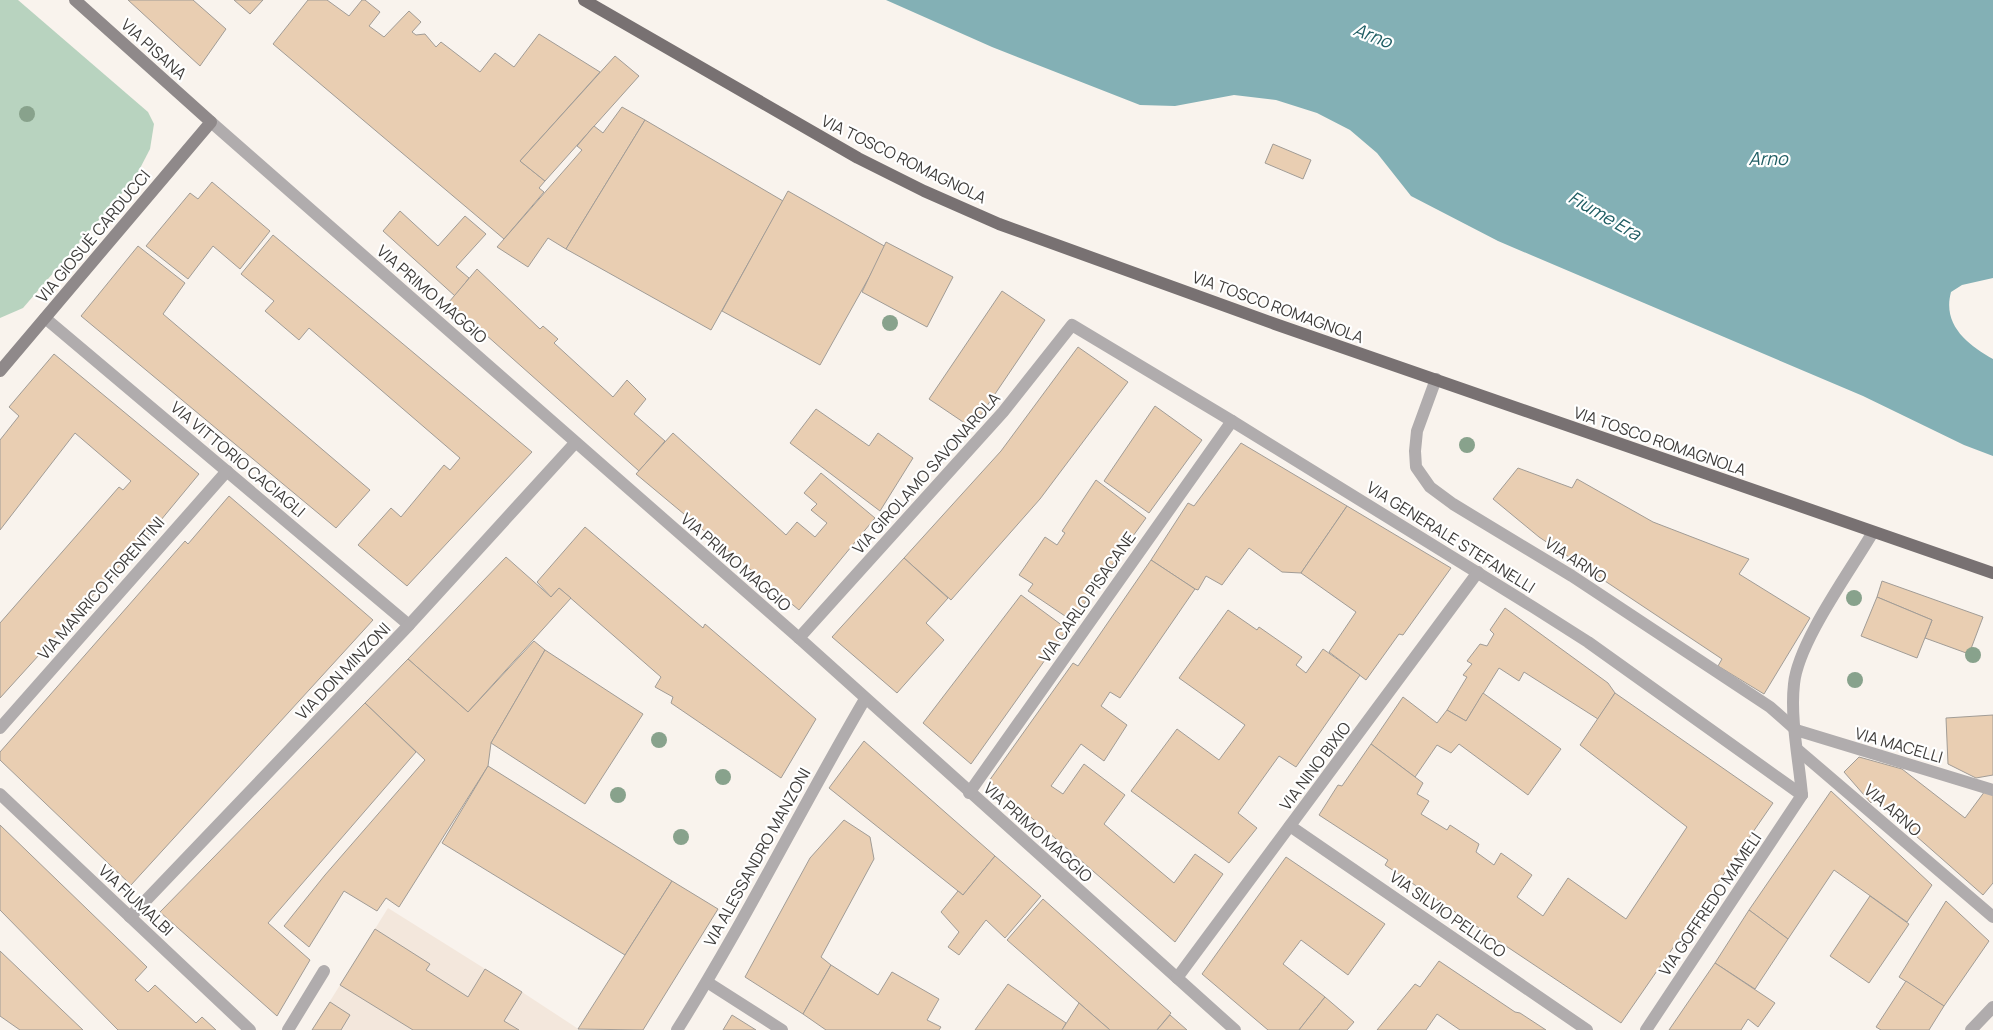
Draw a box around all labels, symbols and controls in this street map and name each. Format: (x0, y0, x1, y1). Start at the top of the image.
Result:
street label: VIA PISANA (116, 14, 192, 84)
water label: Arno (1350, 17, 1397, 54)
street label: VIA TOSCO ROMAGNOLA (818, 109, 990, 209)
water label: Arno (1748, 146, 1789, 170)
street label: VIA GIOSUÈ CARDUCCI (31, 165, 155, 307)
water label: Fiume Era (1565, 185, 1646, 246)
street label: VIA PRIMO MAGGIO (372, 240, 492, 348)
street label: VIA TOSCO ROMAGNOLA (1189, 266, 1367, 348)
street label: VIA GIROLAMO SAVONAROLA (847, 387, 1005, 559)
street label: VIA VITTORIO CACIAGLI (166, 396, 310, 522)
street label: VIA TOSCO ROMAGNOLA (1571, 401, 1749, 481)
street label: VIA GENERALE STEFANELLI (1363, 476, 1539, 598)
street label: VIA PRIMO MAGGIO (676, 508, 796, 616)
street label: VIA MANRICO FIORENTINI (33, 512, 169, 664)
street label: VIA CARLO PISACANE (1034, 527, 1140, 667)
street label: VIA ARNO (1541, 532, 1611, 588)
street label: VIA DON MINZONI (291, 618, 395, 724)
street label: VIA NINO BIXIO (1274, 717, 1356, 815)
street label: VIA MACELLI (1852, 722, 1946, 768)
street label: VIA ALESSANDRO MANZONI (699, 764, 815, 950)
street label: VIA PRIMO MAGGIO (979, 777, 1098, 887)
street label: VIA ARNO (1860, 779, 1927, 841)
street label: VIA GOFFREDO MAMELI (1654, 828, 1766, 980)
street label: VIA FIUMALBI (94, 860, 178, 940)
street label: VIA SILVIO PELLICO (1385, 866, 1511, 963)

